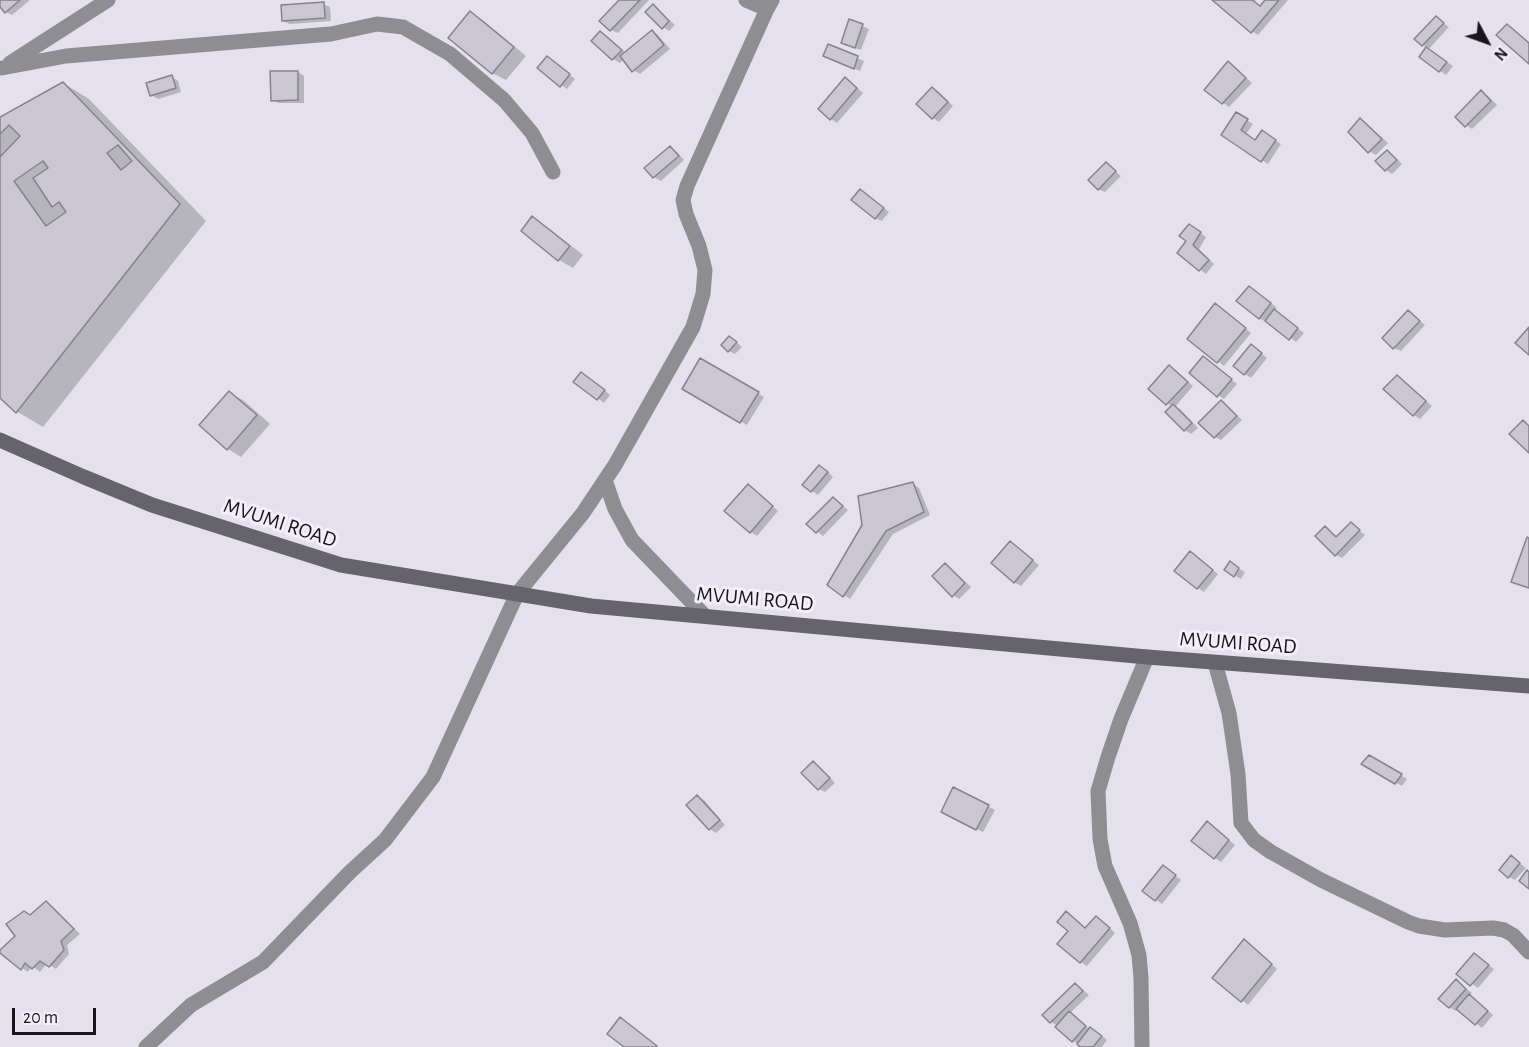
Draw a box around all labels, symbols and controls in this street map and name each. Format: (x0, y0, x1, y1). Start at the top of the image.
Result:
north arrow (1457, 12, 1517, 72)
text: N (1491, 44, 1510, 63)
street label: MVUMI ROAD (220, 493, 340, 553)
street label: MVUMI ROAD (696, 581, 814, 617)
street label: MVUMI ROAD (1179, 626, 1297, 660)
scale bar (15, 996, 99, 1034)
text: 20 m (23, 1009, 58, 1027)

